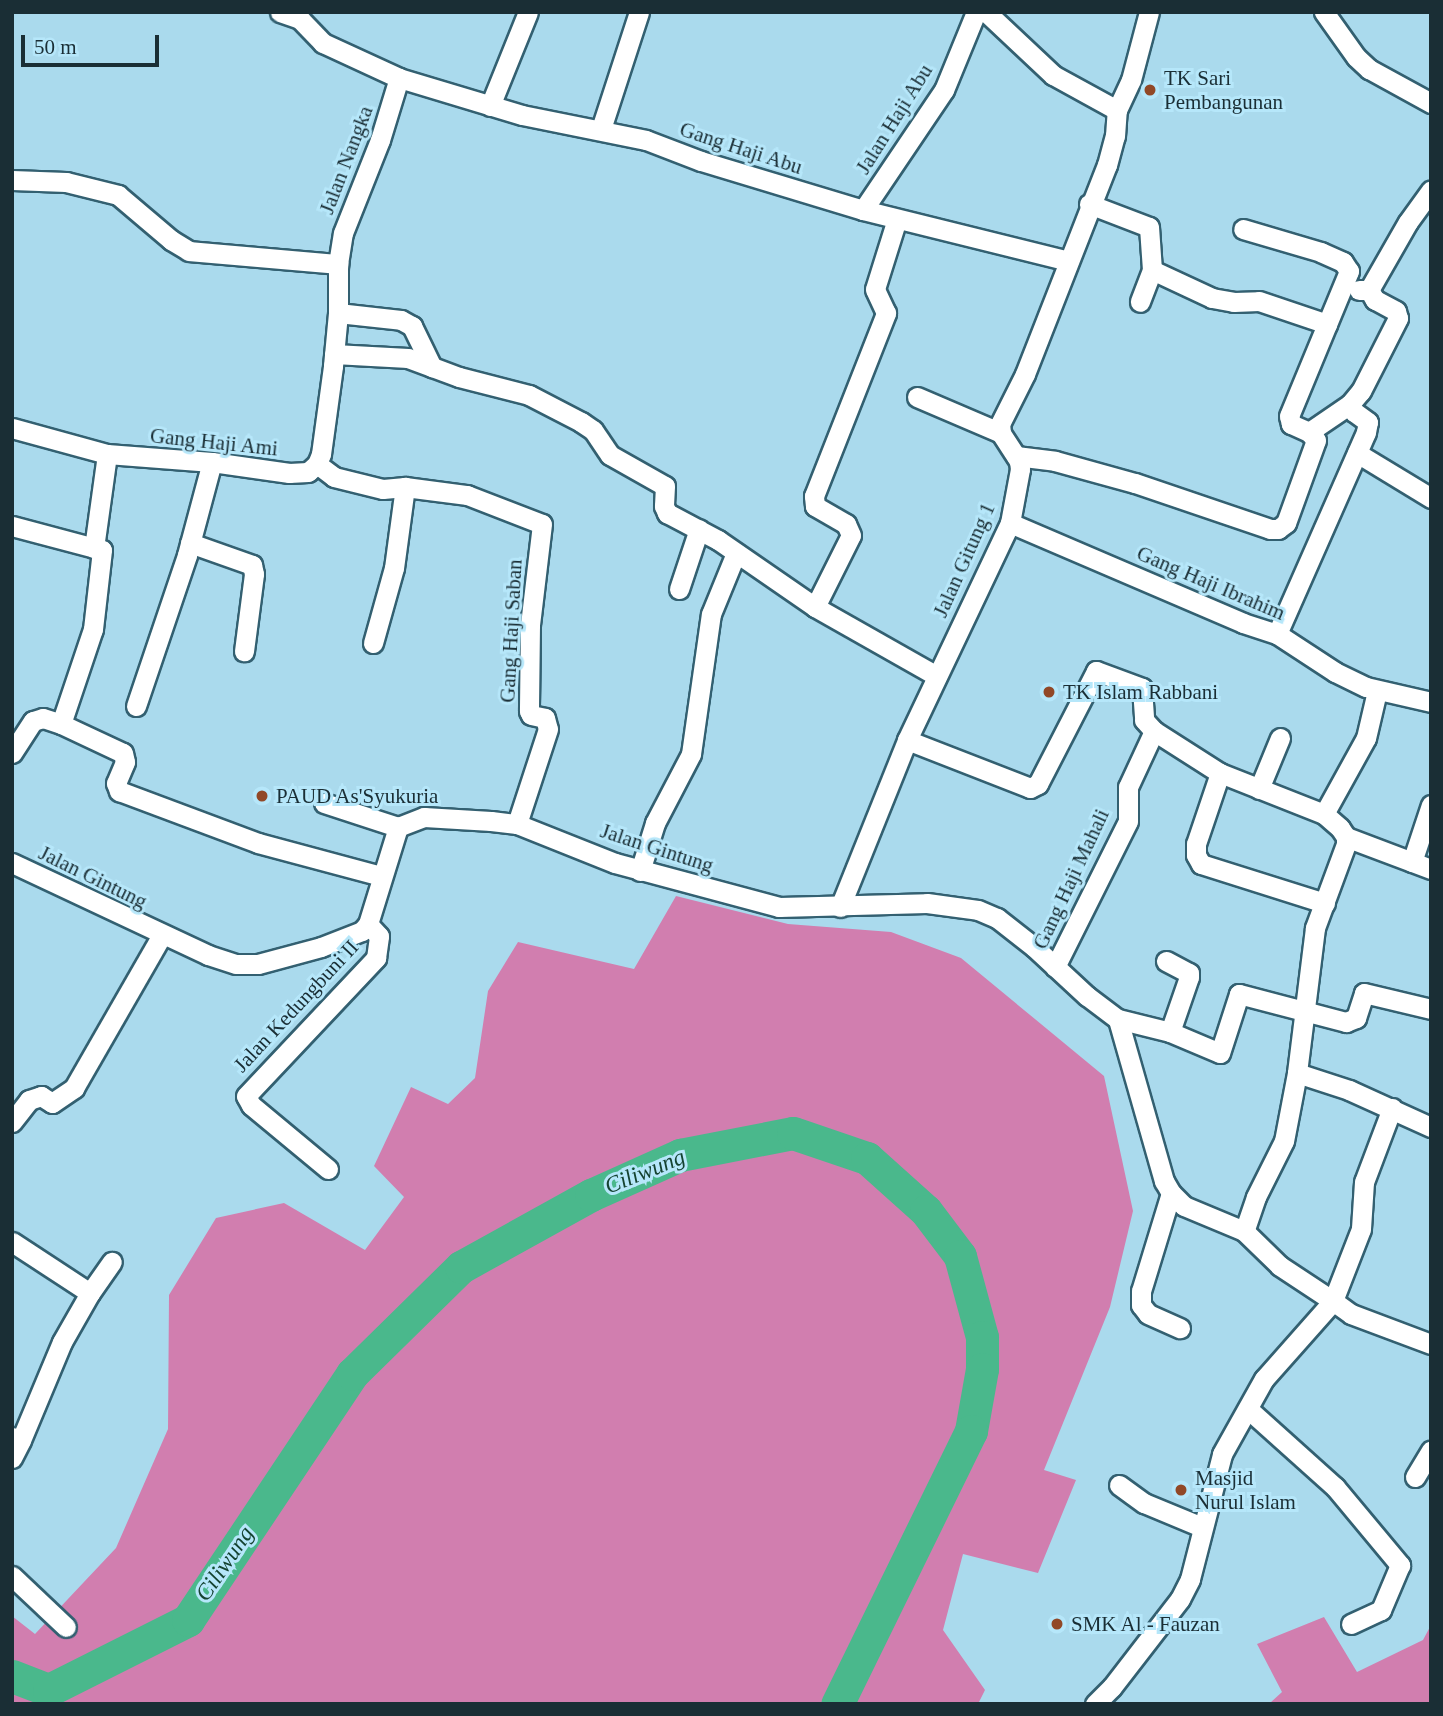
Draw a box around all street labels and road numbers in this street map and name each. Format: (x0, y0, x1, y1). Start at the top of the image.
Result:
street label: Jalan Haji Abu (850, 59, 938, 179)
street label: Jalan Nangka (314, 102, 378, 218)
street label: Gang Haji Abu (676, 116, 806, 180)
street label: Gang Haji Ami (148, 423, 280, 461)
street label: Jalan Gitung 1 (928, 499, 1000, 621)
street label: Gang Haji Ibrahim (1133, 540, 1289, 626)
street label: Gang Haji Saban (495, 559, 527, 703)
street label: Gang Haji Mahali (1028, 805, 1114, 953)
street label: Jalan Gintung (597, 818, 717, 878)
street label: Jalan Gintung (35, 840, 151, 914)
street label: Jalan Kedungbuni II (228, 935, 364, 1077)

